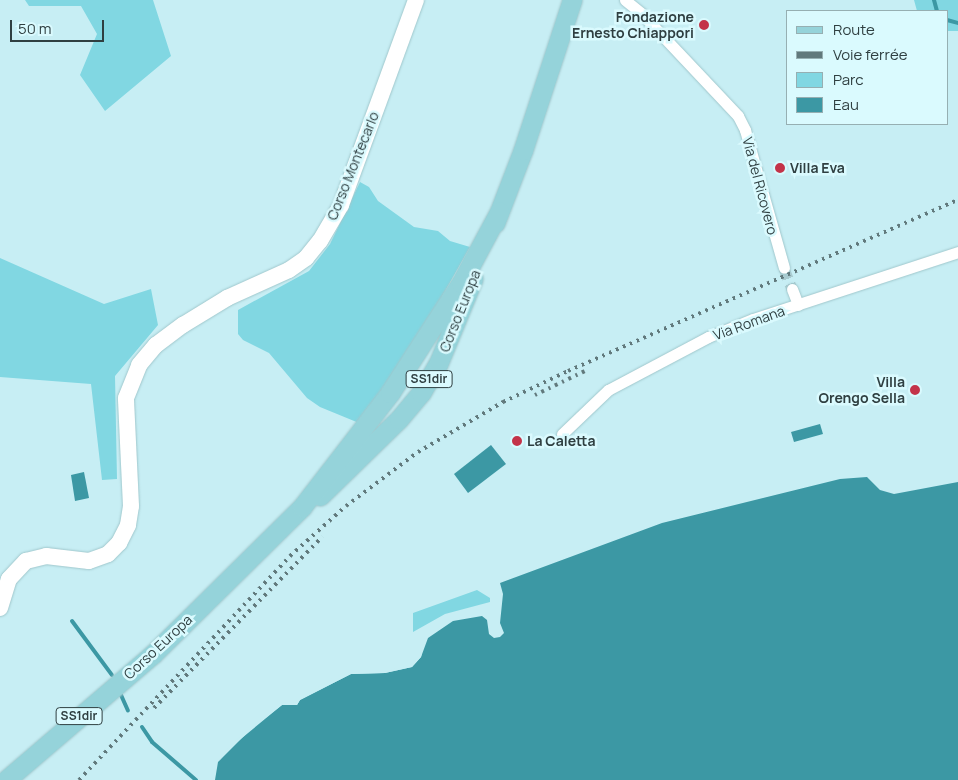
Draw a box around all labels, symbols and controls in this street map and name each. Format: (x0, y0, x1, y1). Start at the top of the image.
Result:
place label: Fondazione Ernesto Chiappori (572, 9, 694, 41)
scale bar (12, 10, 106, 42)
legend (786, 10, 948, 125)
text: 50 m (18, 18, 52, 39)
marker: Fondazione Ernesto Chiappori (698, 19, 710, 31)
text: Route (833, 19, 875, 40)
text: Voie ferrée (833, 44, 907, 65)
text: Parc (833, 69, 864, 90)
text: Eau (833, 94, 859, 115)
street label: Corso Montecarlo (324, 109, 382, 223)
street label: Via del Ricovero (739, 135, 781, 237)
place label: Villa Eva (790, 160, 845, 176)
marker: Villa Eva (774, 162, 786, 174)
street label: Corso Europa (436, 267, 484, 355)
street label: Via Romana (711, 302, 787, 344)
road number: SS1dir (405, 369, 453, 388)
place label: Villa Orengo Sella (818, 374, 905, 407)
marker: Villa Orengo Sella (909, 384, 921, 396)
place label: La Caletta (527, 433, 595, 449)
marker: La Caletta (511, 435, 523, 447)
street label: Corso Europa (120, 611, 196, 683)
road number: SS1dir (55, 706, 103, 726)

